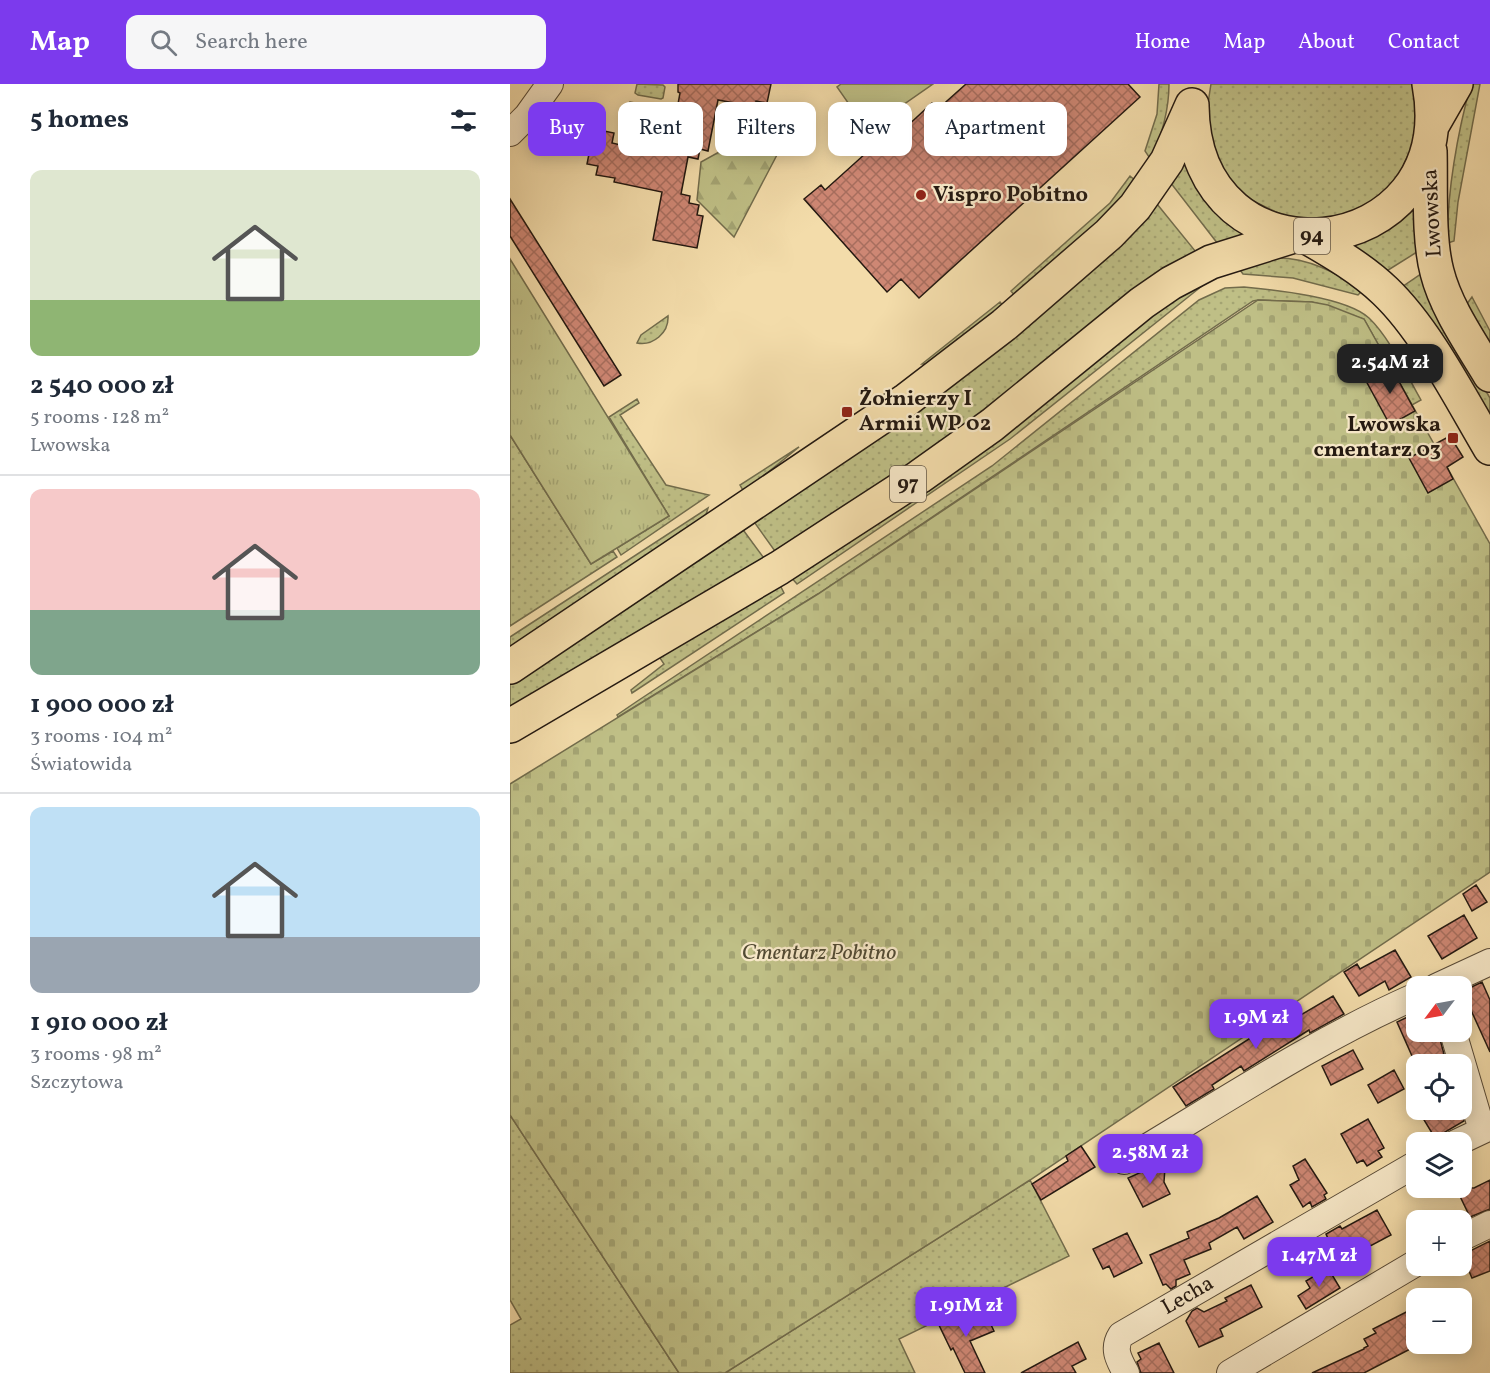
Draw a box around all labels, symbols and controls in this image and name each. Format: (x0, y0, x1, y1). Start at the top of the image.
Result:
search box (126, 15, 546, 69)
text: Map (30, 23, 90, 62)
icon: search (147, 26, 180, 59)
text: Search here (195, 27, 308, 58)
text: Home (1135, 28, 1190, 57)
text: Map (1223, 28, 1265, 57)
text: About (1298, 28, 1355, 57)
text: Contact (1388, 28, 1460, 57)
text: 5 homes (30, 102, 129, 138)
chip: Buy (528, 102, 606, 156)
chip: Rent (618, 102, 703, 156)
chip: Filters (715, 102, 816, 156)
chip: New (828, 102, 912, 156)
chip: Apartment (924, 102, 1067, 156)
icon: filters (447, 104, 480, 137)
street label: Lwowska (1415, 168, 1451, 258)
place label: Vispro Pobitno (933, 180, 1088, 211)
marker: Vispro Pobitno (914, 188, 928, 202)
icon: home (201, 209, 309, 317)
road number: 94 (1294, 218, 1330, 254)
pin: 2.54M zł (1328, 344, 1452, 395)
text: 2.54M zł (1351, 349, 1429, 377)
text: 2 540 000 zł (30, 368, 174, 404)
place label: Żołnierzy I Armii WP 02 (859, 384, 991, 440)
text: 5 rooms · 128 m² (30, 404, 169, 432)
marker: Żołnierzy I Armii WP 02 (840, 405, 854, 419)
place label: Lwowska cmentarz 03 (1313, 410, 1441, 466)
marker: Lwowska cmentarz 03 (1446, 431, 1460, 445)
text: Lwowska (30, 432, 110, 460)
road number: 97 (890, 466, 926, 502)
icon: home (201, 528, 309, 636)
text: 1 900 000 zł (30, 687, 174, 723)
text: 3 rooms · 104 m² (30, 723, 172, 751)
text: Światowida (30, 751, 132, 779)
icon: home (201, 846, 309, 954)
park label: Cmentarz Pobitno (742, 938, 896, 969)
north arrow (1406, 976, 1472, 1042)
map controls (1406, 976, 1472, 1354)
pin: 1.9M zł (1201, 999, 1311, 1050)
text: 1.9M zł (1223, 1004, 1289, 1032)
text: 1 910 000 zł (30, 1005, 168, 1041)
text: 3 rooms · 98 m² (30, 1041, 162, 1069)
button: locate (1406, 1054, 1472, 1120)
text: Szczytowa (30, 1069, 124, 1097)
button: layers (1406, 1132, 1472, 1198)
pin: 2.58M zł (1088, 1134, 1212, 1185)
text: 2.58M zł (1112, 1139, 1188, 1167)
button: + (1406, 1210, 1472, 1276)
pin: 1.47M zł (1257, 1237, 1381, 1288)
text: 1.47M zł (1281, 1242, 1357, 1270)
street label: Lecha (1156, 1269, 1220, 1323)
pin: 1.91M zł (904, 1287, 1028, 1338)
button: − (1406, 1288, 1472, 1354)
text: 1.91M zł (929, 1292, 1003, 1320)

